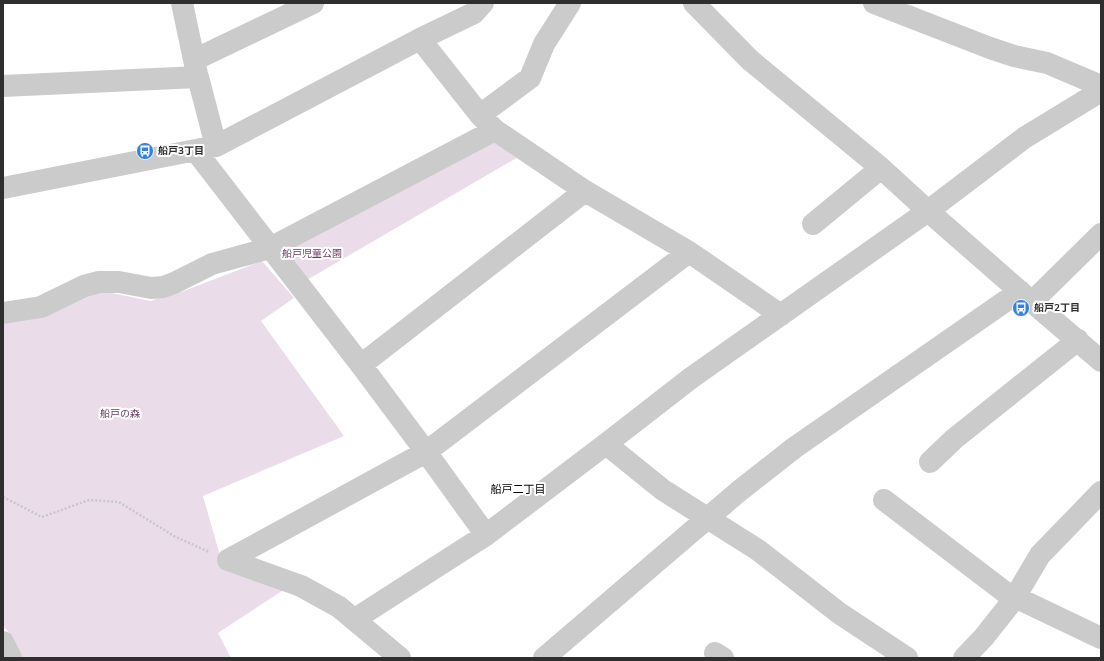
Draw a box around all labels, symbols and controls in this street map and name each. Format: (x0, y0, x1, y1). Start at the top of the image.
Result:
bus stop icon: 船戸3丁目 (135, 141, 155, 161)
place label: 船戸3丁目 (158, 144, 204, 158)
park label: 船戸児童公園 (282, 247, 342, 261)
bus stop icon: 船戸2丁目 (1011, 298, 1031, 318)
place label: 船戸2丁目 (1034, 301, 1080, 315)
park label: 船戸の森 (100, 407, 140, 421)
district label: 船戸二丁目 (491, 482, 546, 497)

